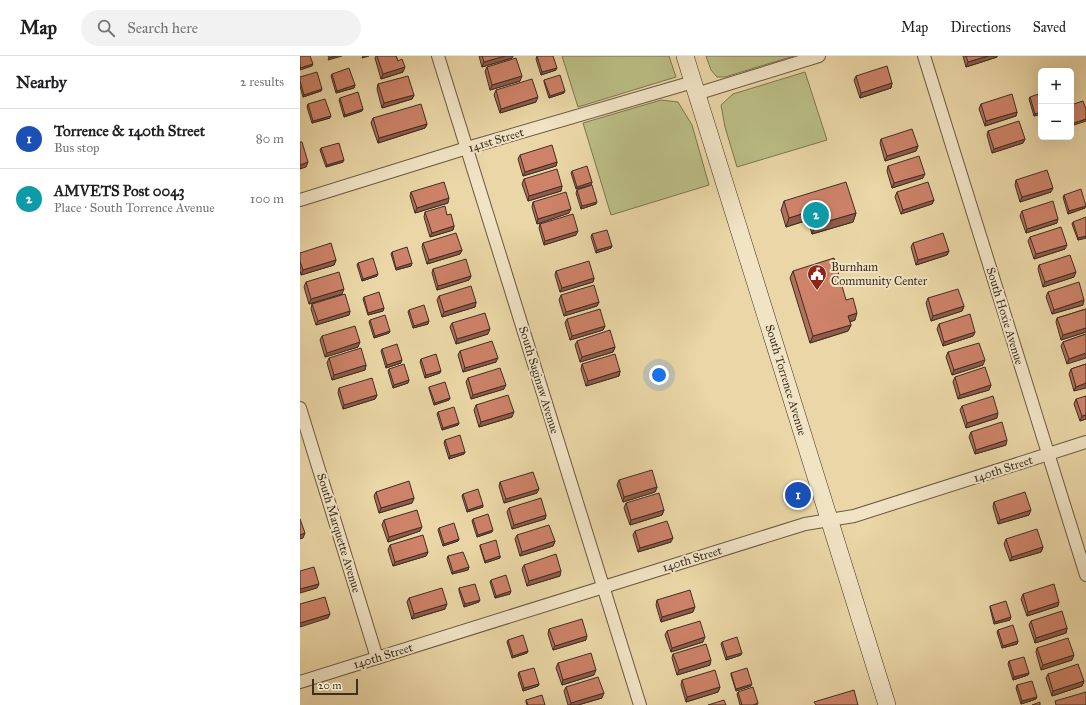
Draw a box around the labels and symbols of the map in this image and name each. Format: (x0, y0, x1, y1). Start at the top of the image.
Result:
street label: 141st Street (467, 125, 526, 155)
pin: 2 (803, 200, 829, 230)
place label: Burnham Community Center (831, 260, 928, 288)
public building icon: Burnham Community Center (806, 263, 828, 291)
street label: South Hoxie Avenue (983, 265, 1027, 367)
street label: South Torrence Avenue (762, 323, 810, 437)
street label: South Saginaw Avenue (515, 325, 562, 436)
your location (649, 365, 669, 385)
street label: 140th Street (971, 453, 1035, 485)
street label: South Marquette Avenue (313, 472, 364, 595)
pin: 1 (785, 480, 811, 510)
street label: 140th Street (660, 543, 724, 575)
street label: 140th Street (351, 640, 415, 672)
scale bar (312, 677, 358, 696)

